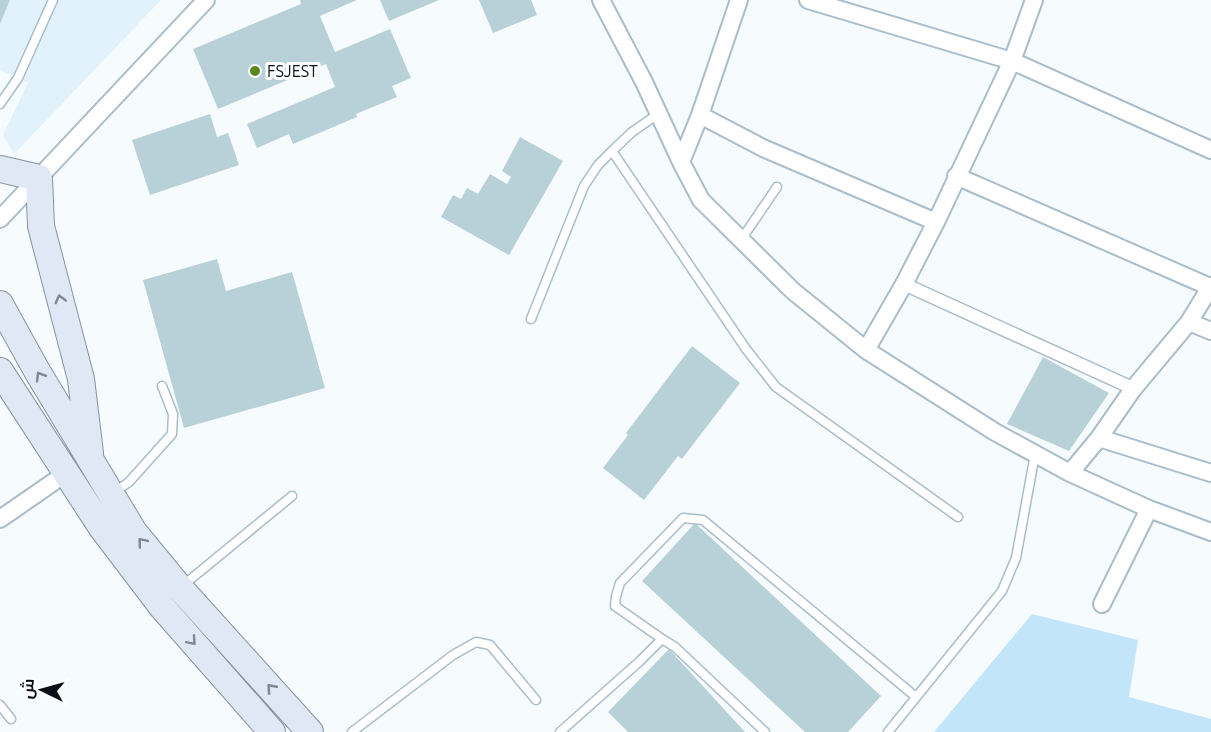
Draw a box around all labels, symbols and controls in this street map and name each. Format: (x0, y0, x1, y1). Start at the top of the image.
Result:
place label: FSJEST (267, 62, 318, 80)
marker: FSJEST (248, 64, 262, 78)
one-way arrow (55, 294, 67, 305)
one-way arrow (36, 372, 47, 382)
one-way arrow (138, 538, 149, 549)
one-way arrow (184, 634, 195, 645)
north arrow (12, 660, 72, 720)
text: ش (17, 678, 38, 700)
one-way arrow (267, 685, 278, 695)

